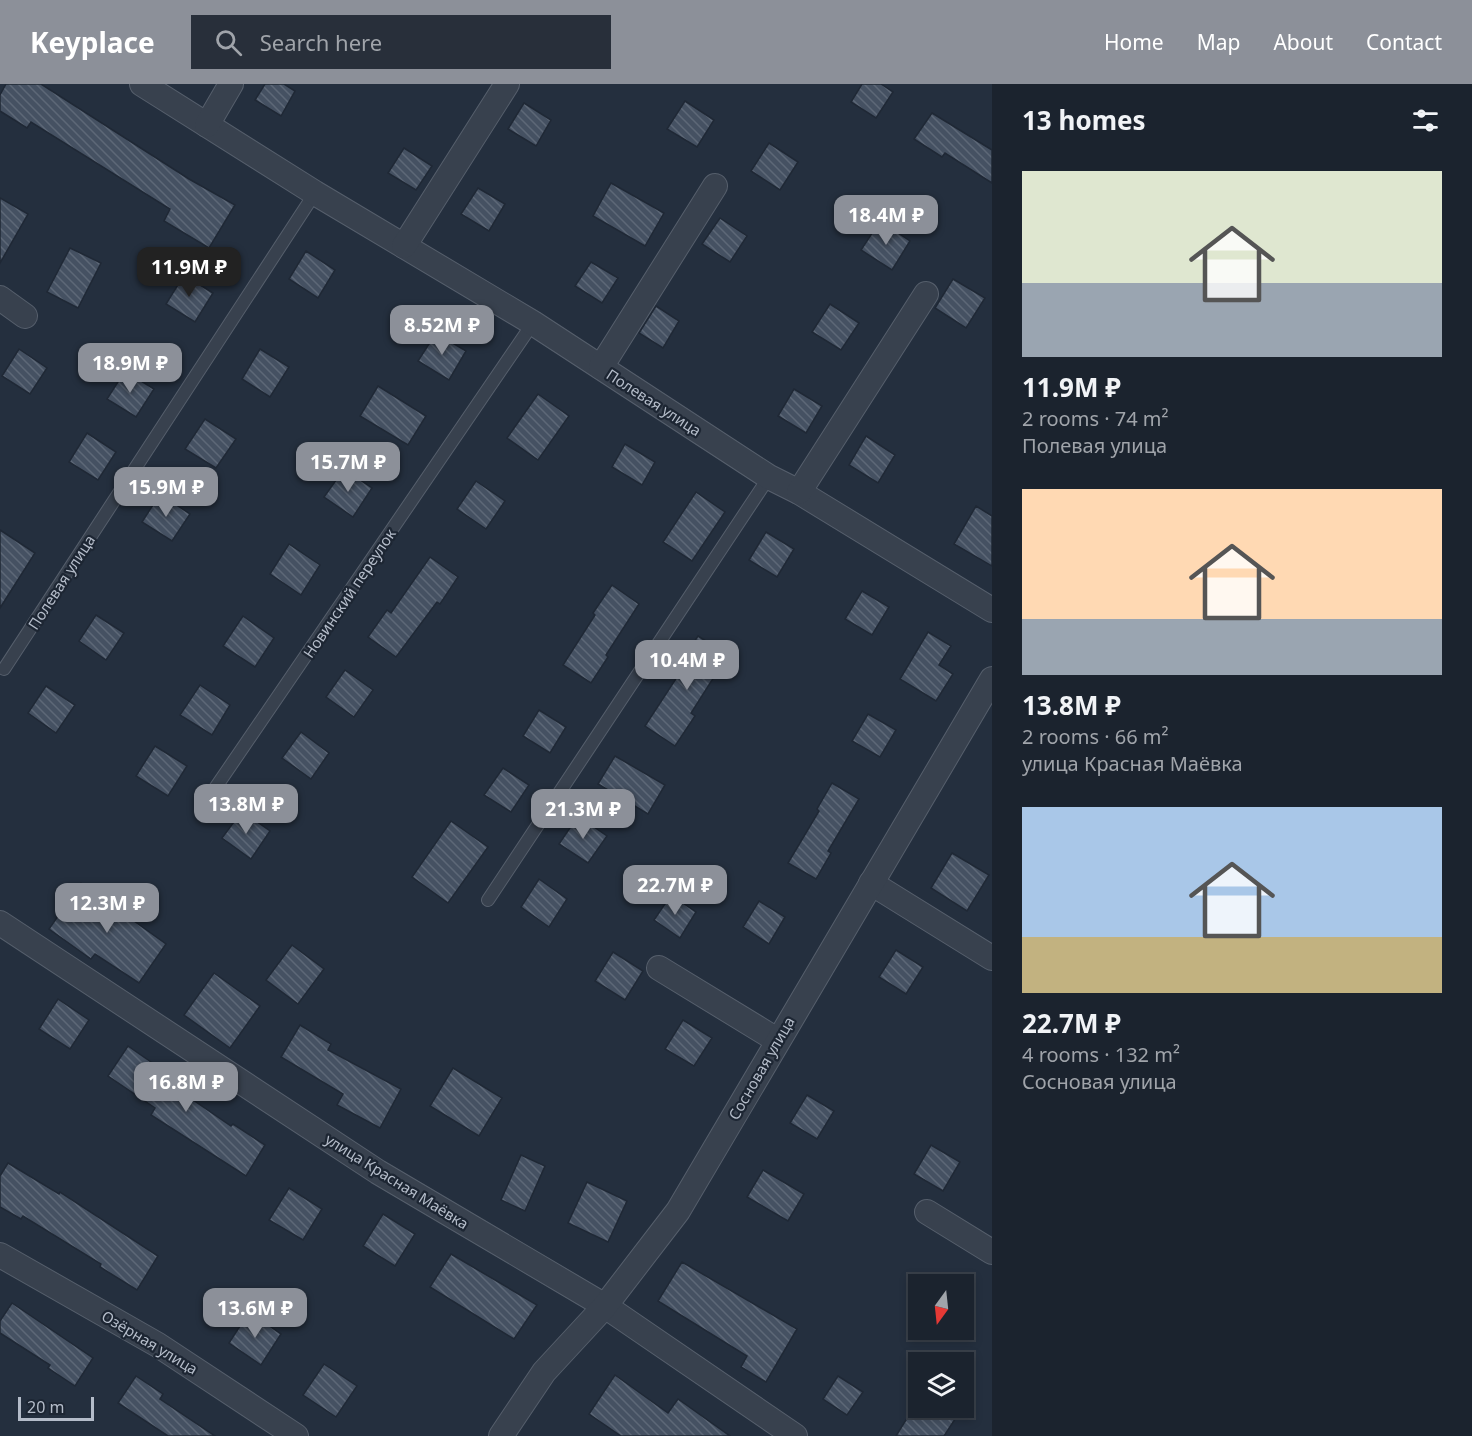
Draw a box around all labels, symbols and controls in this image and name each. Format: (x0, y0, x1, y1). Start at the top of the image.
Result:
search box (191, 15, 611, 69)
text: Keyplace (30, 23, 155, 61)
icon: search (212, 26, 245, 59)
text: Search here (260, 27, 382, 57)
text: Home (1104, 28, 1164, 56)
text: Map (1197, 28, 1240, 56)
text: About (1273, 28, 1333, 56)
text: Contact (1366, 28, 1442, 56)
text: 13 homes (1022, 102, 1146, 138)
icon: filters (1409, 104, 1442, 137)
pin: 18.4M ₽ (831, 195, 941, 246)
text: 18.4M ₽ (848, 201, 924, 228)
icon: home (1178, 210, 1286, 318)
pin: 11.9M ₽ (134, 247, 244, 298)
text: 11.9M ₽ (151, 253, 227, 280)
pin: 8.52M ₽ (387, 305, 497, 356)
text: 8.52M ₽ (404, 311, 480, 338)
pin: 18.9M ₽ (75, 343, 185, 394)
text: 18.9M ₽ (92, 349, 168, 376)
street label: Полевая улица (603, 364, 705, 440)
text: 11.9M ₽ (1022, 369, 1121, 405)
text: 2 rooms · 74 m² (1022, 405, 1169, 432)
text: Полевая улица (1022, 432, 1167, 459)
pin: 15.7M ₽ (293, 442, 403, 493)
text: 15.7M ₽ (310, 448, 386, 475)
pin: 15.9M ₽ (111, 467, 221, 518)
text: 15.9M ₽ (128, 473, 204, 500)
street label: Новинский переулок (298, 524, 400, 662)
icon: home (1178, 528, 1286, 636)
street label: Полевая улица (23, 531, 99, 633)
pin: 10.4M ₽ (632, 640, 742, 691)
text: 10.4M ₽ (649, 646, 725, 673)
text: 13.8M ₽ (1022, 687, 1121, 723)
text: 2 rooms · 66 m² (1022, 723, 1169, 750)
text: улица Красная Маёвка (1022, 750, 1243, 777)
pin: 13.8M ₽ (191, 784, 301, 835)
pin: 21.3M ₽ (528, 789, 638, 840)
text: 13.8M ₽ (208, 790, 284, 817)
text: 21.3M ₽ (545, 795, 621, 822)
icon: home (1178, 846, 1286, 954)
pin: 22.7M ₽ (620, 865, 730, 916)
text: 22.7M ₽ (637, 871, 713, 898)
pin: 12.3M ₽ (52, 883, 162, 934)
text: 12.3M ₽ (69, 889, 145, 916)
text: 22.7M ₽ (1022, 1005, 1121, 1041)
street label: Сосновая улица (723, 1013, 799, 1123)
text: 4 rooms · 132 m² (1022, 1041, 1180, 1068)
pin: 16.8M ₽ (131, 1062, 241, 1113)
text: 16.8M ₽ (148, 1068, 224, 1095)
text: Сосновая улица (1022, 1068, 1177, 1095)
street label: улица Красная Маёвка (322, 1129, 472, 1233)
north arrow (908, 1274, 974, 1340)
map controls (908, 1274, 974, 1418)
pin: 13.6M ₽ (200, 1288, 310, 1339)
text: 13.6M ₽ (217, 1294, 293, 1321)
street label: Озёрная улица (98, 1305, 202, 1379)
button: layers (908, 1352, 974, 1418)
scale bar (18, 1394, 94, 1422)
text: 20 m (27, 1396, 64, 1418)

